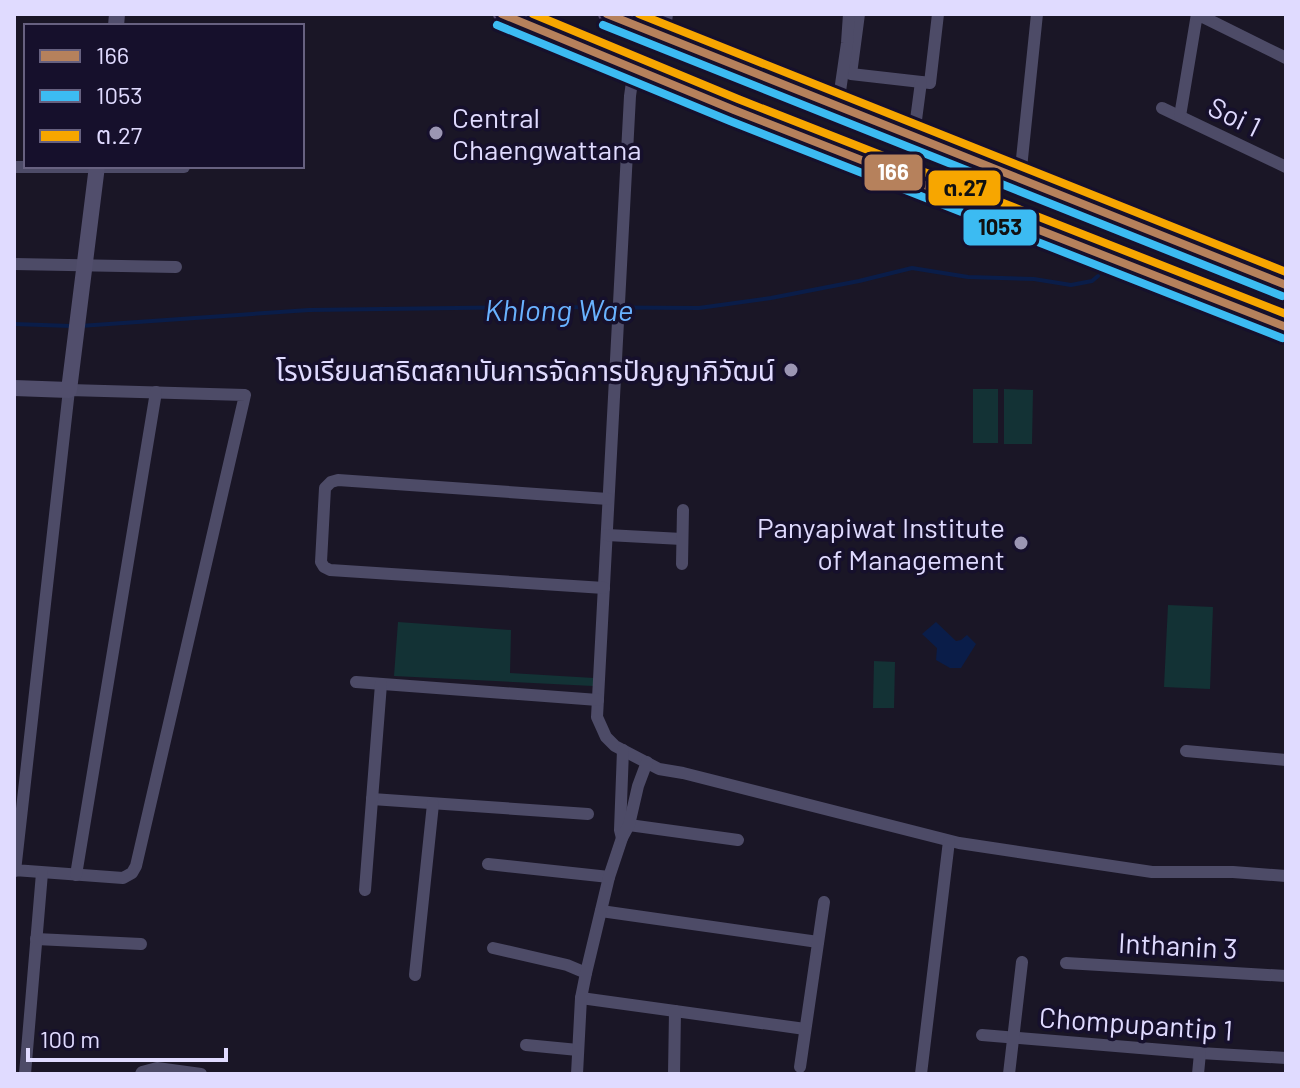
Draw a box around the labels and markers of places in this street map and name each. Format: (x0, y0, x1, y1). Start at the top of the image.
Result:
place label: Central Chaengwattana (452, 100, 642, 166)
marker: Central Chaengwattana (427, 124, 445, 142)
place label: โรงเรียนสาธิตสถาบันการจัดการปัญญาภิวัฒน์ (276, 353, 775, 387)
marker: โรงเรียนสาธิตสถาบันการจัดการปัญญาภิวัฒน์ (782, 361, 800, 379)
place label: Panyapiwat Institute of Management (757, 510, 1005, 576)
marker: Panyapiwat Institute of Management (1012, 534, 1030, 552)

